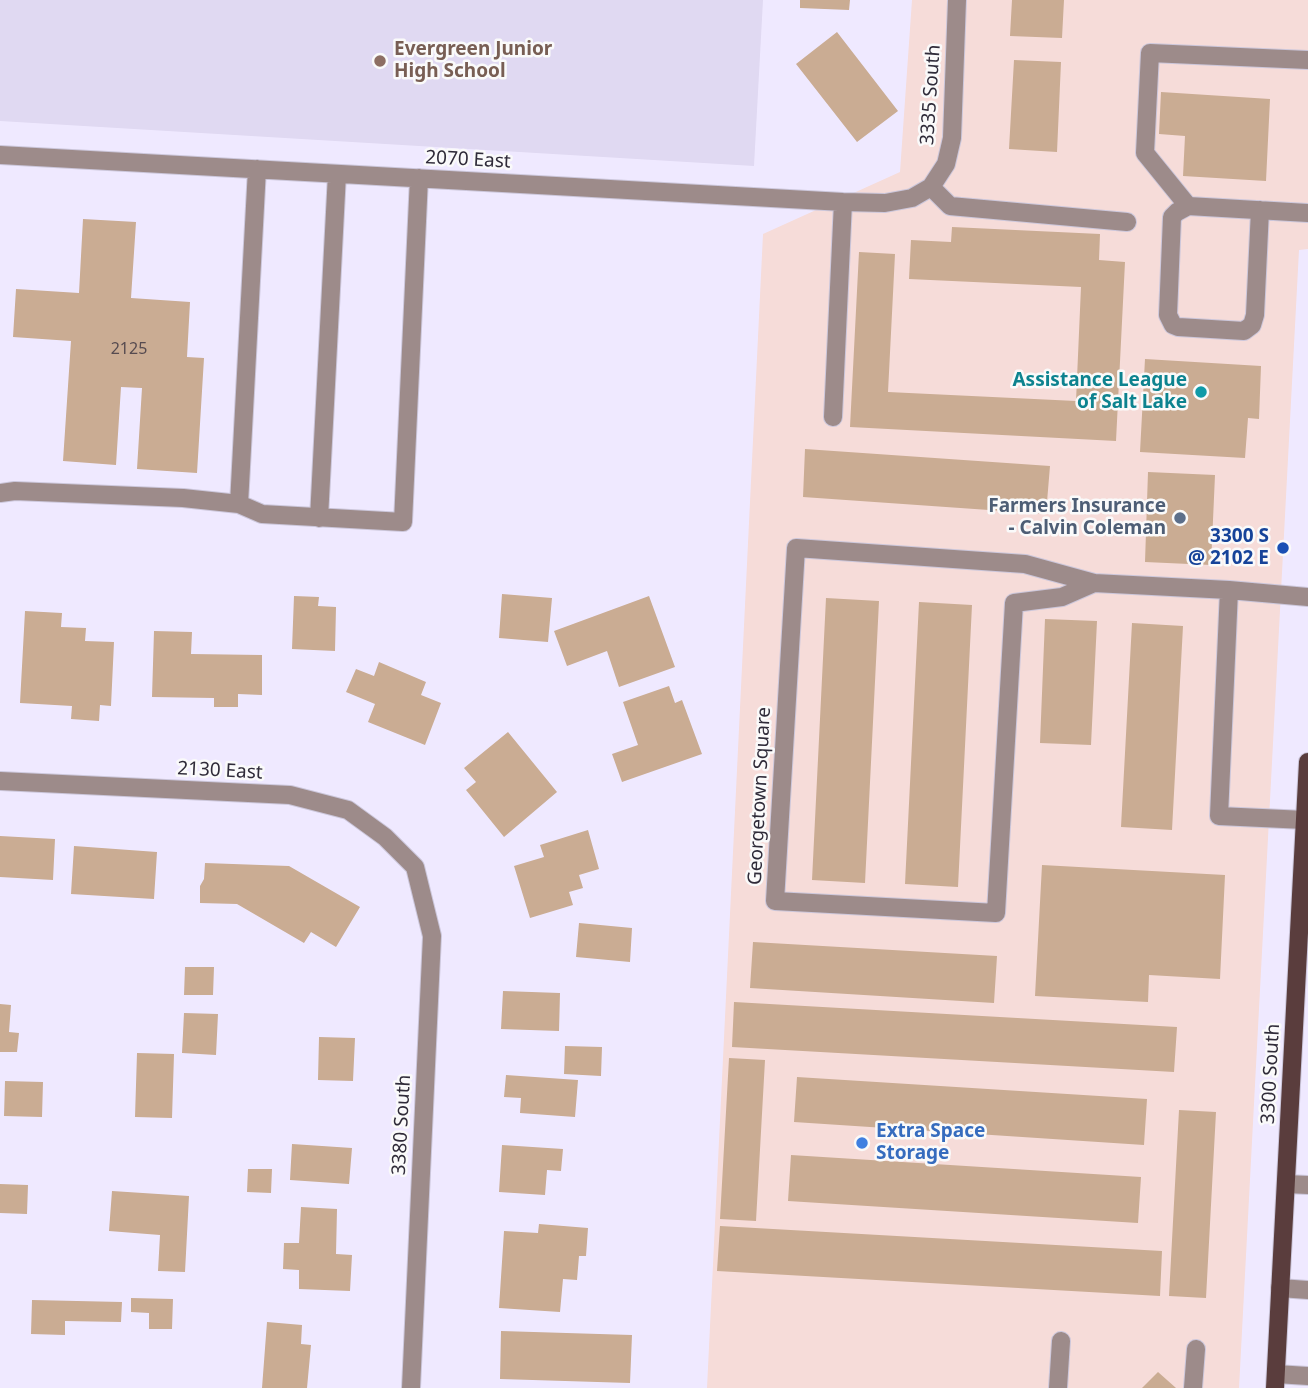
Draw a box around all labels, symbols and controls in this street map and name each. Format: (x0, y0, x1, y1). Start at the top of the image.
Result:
place label: Evergreen Junior High School (394, 39, 552, 83)
street label: 3335 South (916, 44, 946, 146)
marker: Evergreen Junior High School (372, 53, 388, 69)
street label: 2070 East (425, 146, 511, 174)
house number: 2125 (111, 339, 147, 359)
place label: Assistance League of Salt Lake (1012, 370, 1187, 414)
marker: Assistance League of Salt Lake (1193, 384, 1209, 400)
place label: Farmers Insurance - Calvin Coleman (988, 496, 1166, 540)
marker: Farmers Insurance - Calvin Coleman (1172, 510, 1188, 526)
place label: 3300 S @ 2102 E (1188, 526, 1269, 570)
marker: 3300 S @ 2102 E (1275, 540, 1291, 556)
street label: Georgetown Square (744, 706, 776, 886)
street label: 2130 East (177, 757, 263, 785)
street label: 3300 South (1257, 1023, 1285, 1125)
street label: 3380 South (388, 1074, 416, 1176)
place label: Extra Space Storage (876, 1121, 985, 1165)
marker: Extra Space Storage (854, 1135, 870, 1151)

